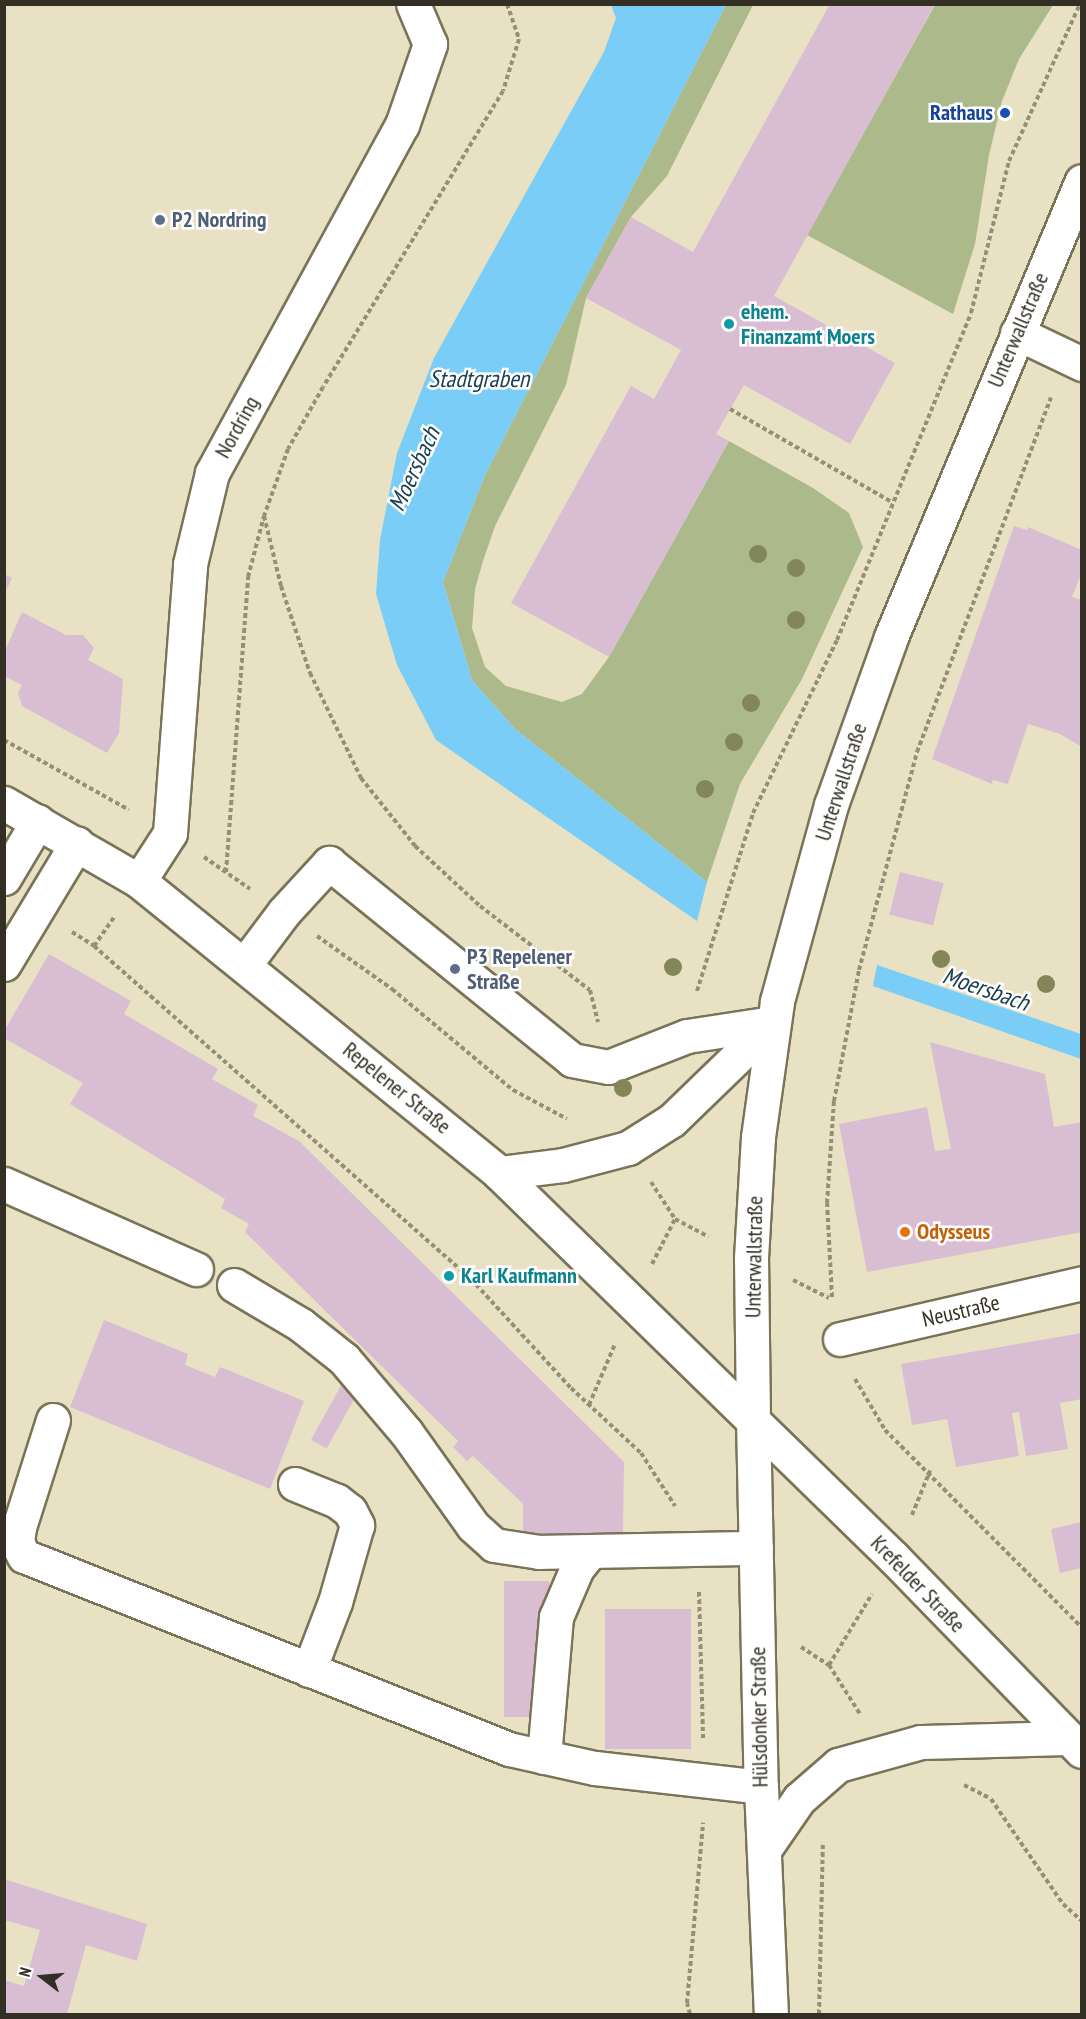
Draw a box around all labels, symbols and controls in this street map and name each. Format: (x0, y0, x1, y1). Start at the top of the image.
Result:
place label: Rathaus (930, 100, 993, 126)
marker: Rathaus (998, 106, 1012, 120)
place label: P2 Nordring (172, 207, 266, 233)
marker: P2 Nordring (153, 213, 167, 227)
street label: Unterwallstraße (982, 269, 1054, 391)
place label: ehem. Finanzamt Moers (741, 298, 875, 350)
marker: ehem. Finanzamt Moers (722, 317, 736, 331)
water label: Stadtgraben (429, 365, 529, 393)
street label: Nordring (209, 391, 265, 463)
water label: Moersbach (382, 422, 446, 516)
street label: Unterwallstraße (810, 720, 872, 844)
place label: P3 Repelener Straße (467, 943, 572, 994)
water label: Moersbach (939, 961, 1033, 1017)
marker: P3 Repelener Straße (448, 962, 462, 976)
street label: Repelener Straße (338, 1036, 456, 1140)
street label: Unterwallstraße (740, 1196, 768, 1318)
place label: Odysseus (917, 1219, 990, 1245)
marker: Odysseus (898, 1225, 912, 1239)
place label: Karl Kaufmann (461, 1263, 577, 1289)
marker: Karl Kaufmann (442, 1269, 456, 1283)
street label: Neustraße (920, 1289, 1002, 1333)
street label: Krefelder Straße (865, 1530, 971, 1638)
street label: Hülsdonker Straße (745, 1646, 773, 1788)
north arrow (12, 1947, 72, 2007)
text: N (14, 1965, 35, 1979)

